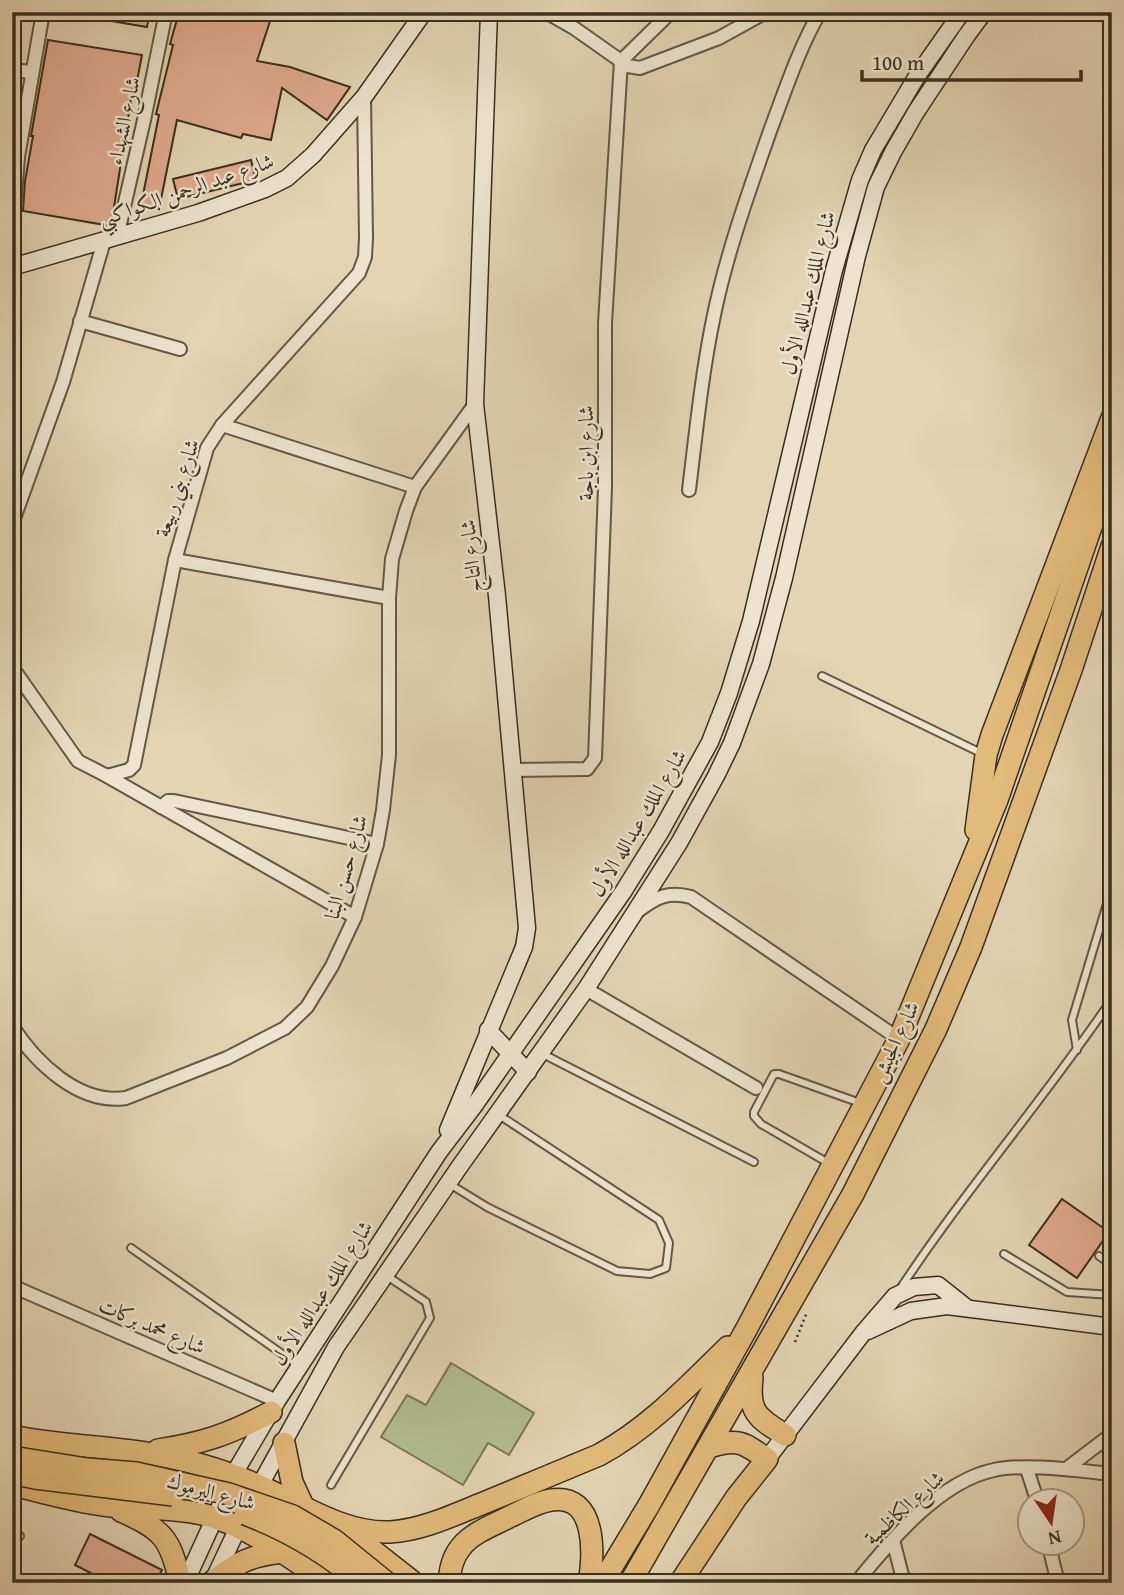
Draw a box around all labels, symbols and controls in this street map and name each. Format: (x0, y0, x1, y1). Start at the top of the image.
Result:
scale bar (862, 38, 1080, 82)
text: 100 m (872, 47, 924, 78)
street label: شارع الشهداء (99, 74, 151, 168)
street label: شارع عبد الرحمن الكواكبي (94, 145, 280, 239)
street label: شارع الملك عبدالله الأول (772, 208, 846, 379)
street label: شارع ابن باجة (570, 405, 604, 501)
street label: شارع بني ربيعة (146, 435, 211, 542)
street label: شارع التاج (451, 518, 494, 594)
street label: شارع الملك عبدالله الأول (581, 743, 697, 904)
street label: شارع حسن البنا (316, 811, 378, 924)
street label: شارع الجيش (862, 996, 930, 1089)
street label: شارع الملك عبدالله الأول (263, 1214, 383, 1373)
street label: شارع محمد بركات (93, 1289, 211, 1365)
street label: شارع الكاظمية (856, 1463, 953, 1555)
street label: شارع اليرموك (163, 1465, 259, 1521)
north arrow (1016, 1486, 1086, 1556)
text: N (1045, 1523, 1064, 1554)

